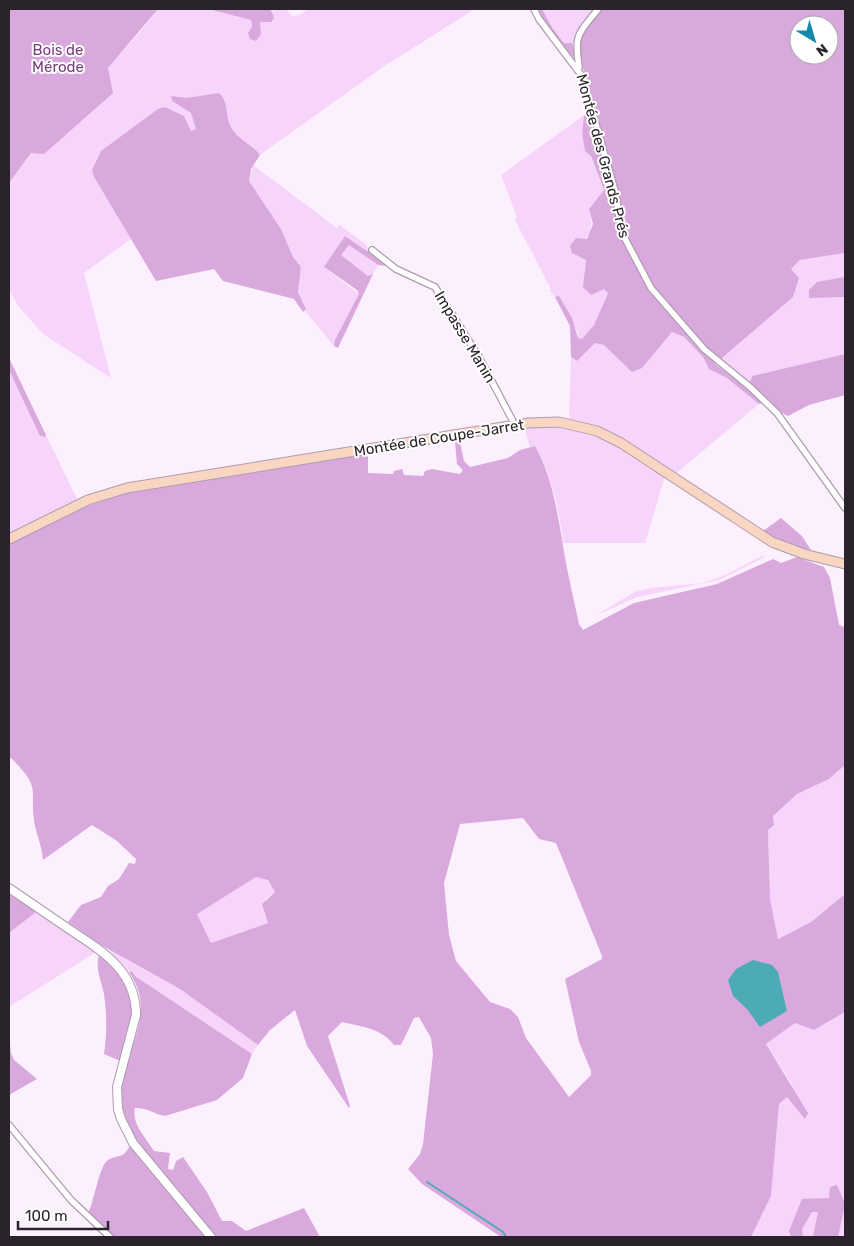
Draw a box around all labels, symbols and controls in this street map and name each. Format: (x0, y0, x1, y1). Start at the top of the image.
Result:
north arrow (789, 15, 839, 65)
text: N (812, 40, 831, 60)
park label: Bois de Mérode (32, 41, 84, 76)
street label: Montée des Grands Prés (572, 72, 634, 240)
street label: Impasse Manin (430, 288, 500, 386)
street label: Montée de Coupe-Jarret (353, 416, 526, 460)
scale bar (18, 1198, 108, 1230)
text: 100 m (25, 1207, 67, 1225)

